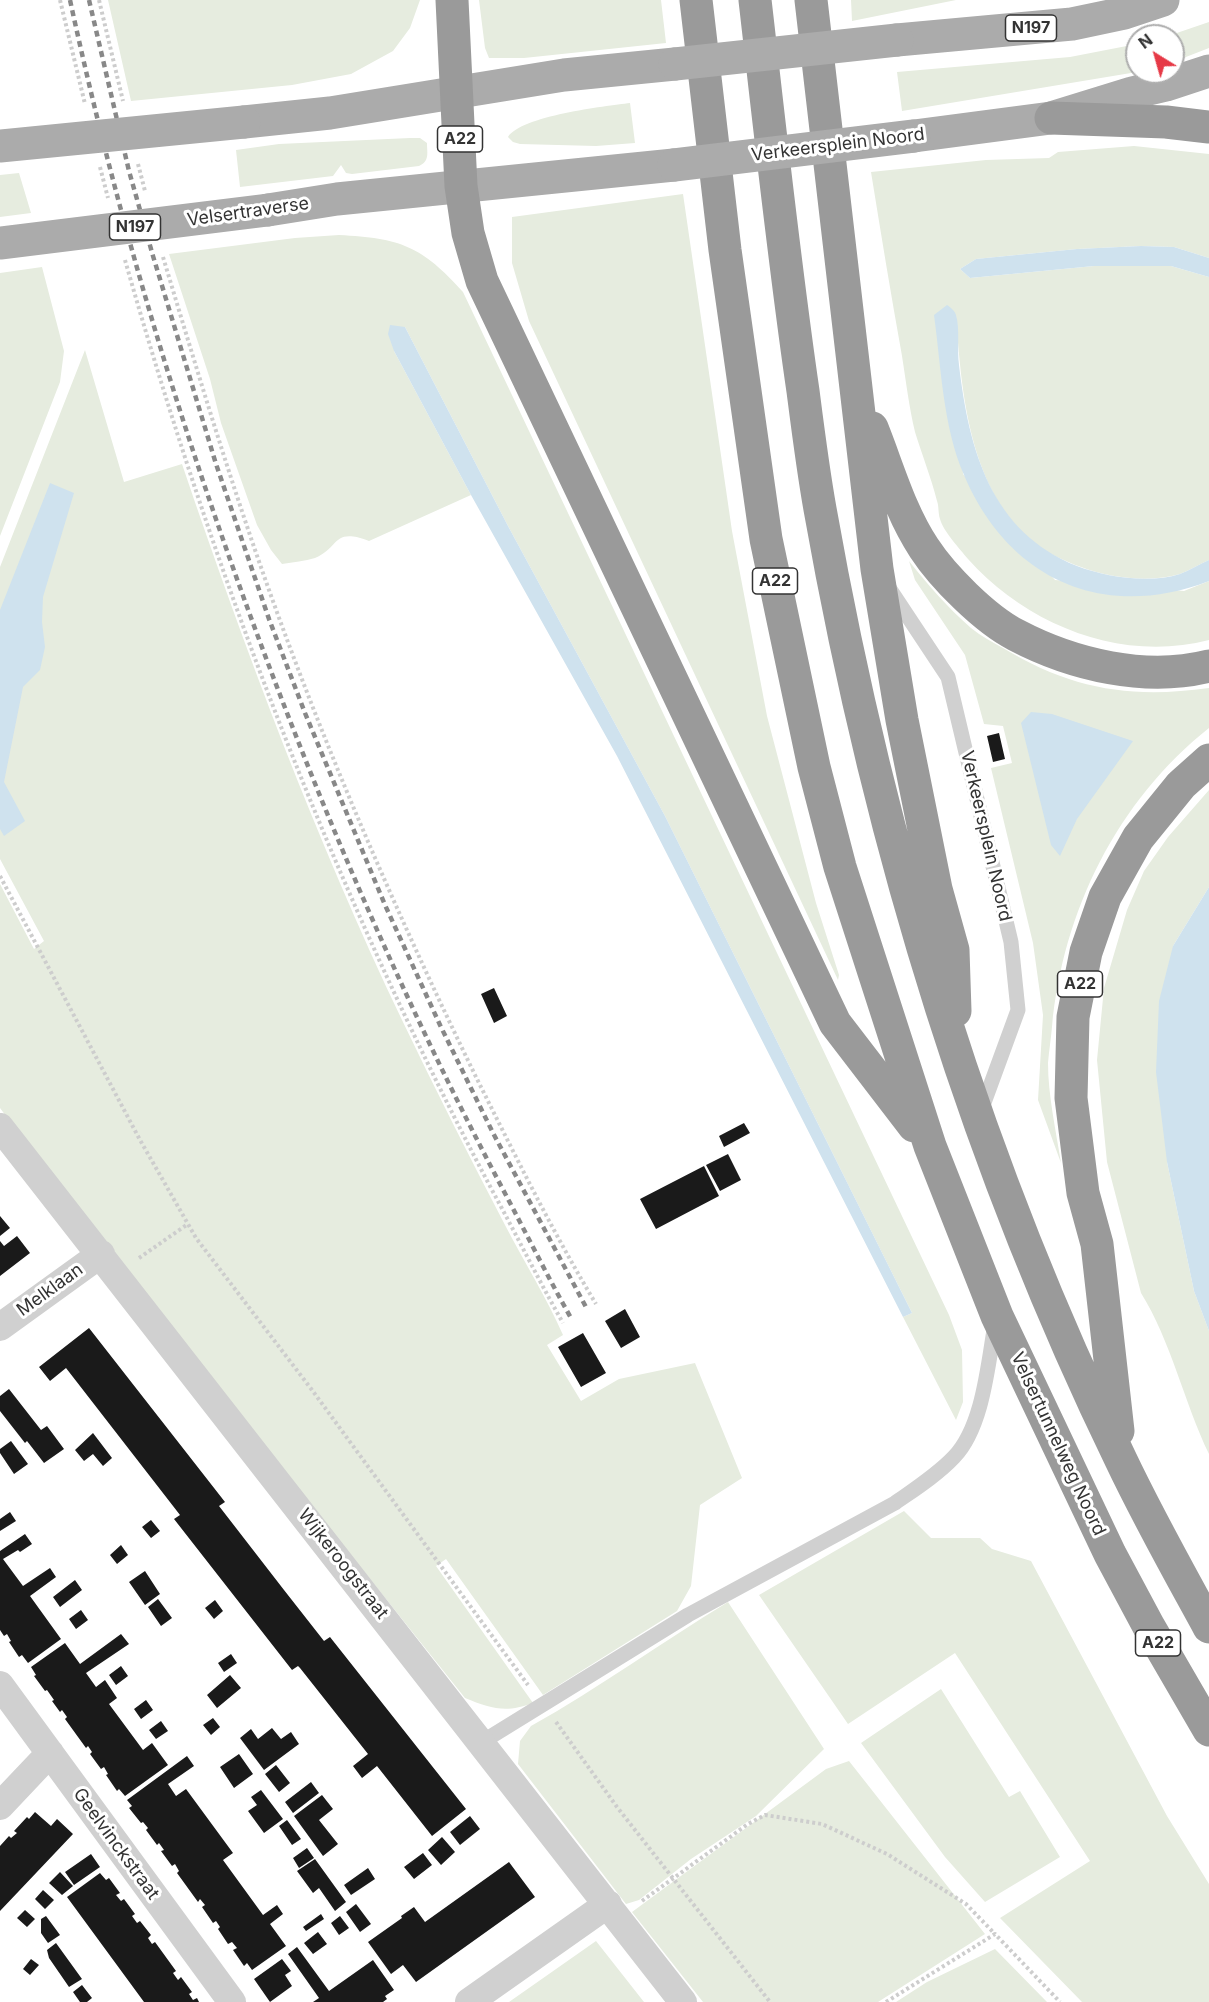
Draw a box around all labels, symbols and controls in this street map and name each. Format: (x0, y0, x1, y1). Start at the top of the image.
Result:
road number: N197 (1006, 15, 1056, 41)
north arrow (1125, 24, 1185, 84)
text: N (1134, 30, 1156, 53)
street label: Verkeersplein Noord (750, 124, 926, 166)
road number: A22 (438, 126, 482, 152)
street label: Velsertraverse (186, 193, 310, 231)
road number: N197 (110, 214, 160, 240)
road number: A22 (752, 568, 798, 594)
street label: Verkeersplein Noord (956, 749, 1016, 923)
road number: A22 (1058, 971, 1102, 997)
street label: Melklaan (13, 1259, 87, 1321)
street label: Velsertunnelweg Noord (1006, 1349, 1110, 1539)
street label: Wijkeroogstraat (293, 1505, 393, 1623)
road number: A22 (1136, 1630, 1180, 1656)
street label: Geelvinckstraat (68, 1784, 164, 1904)

